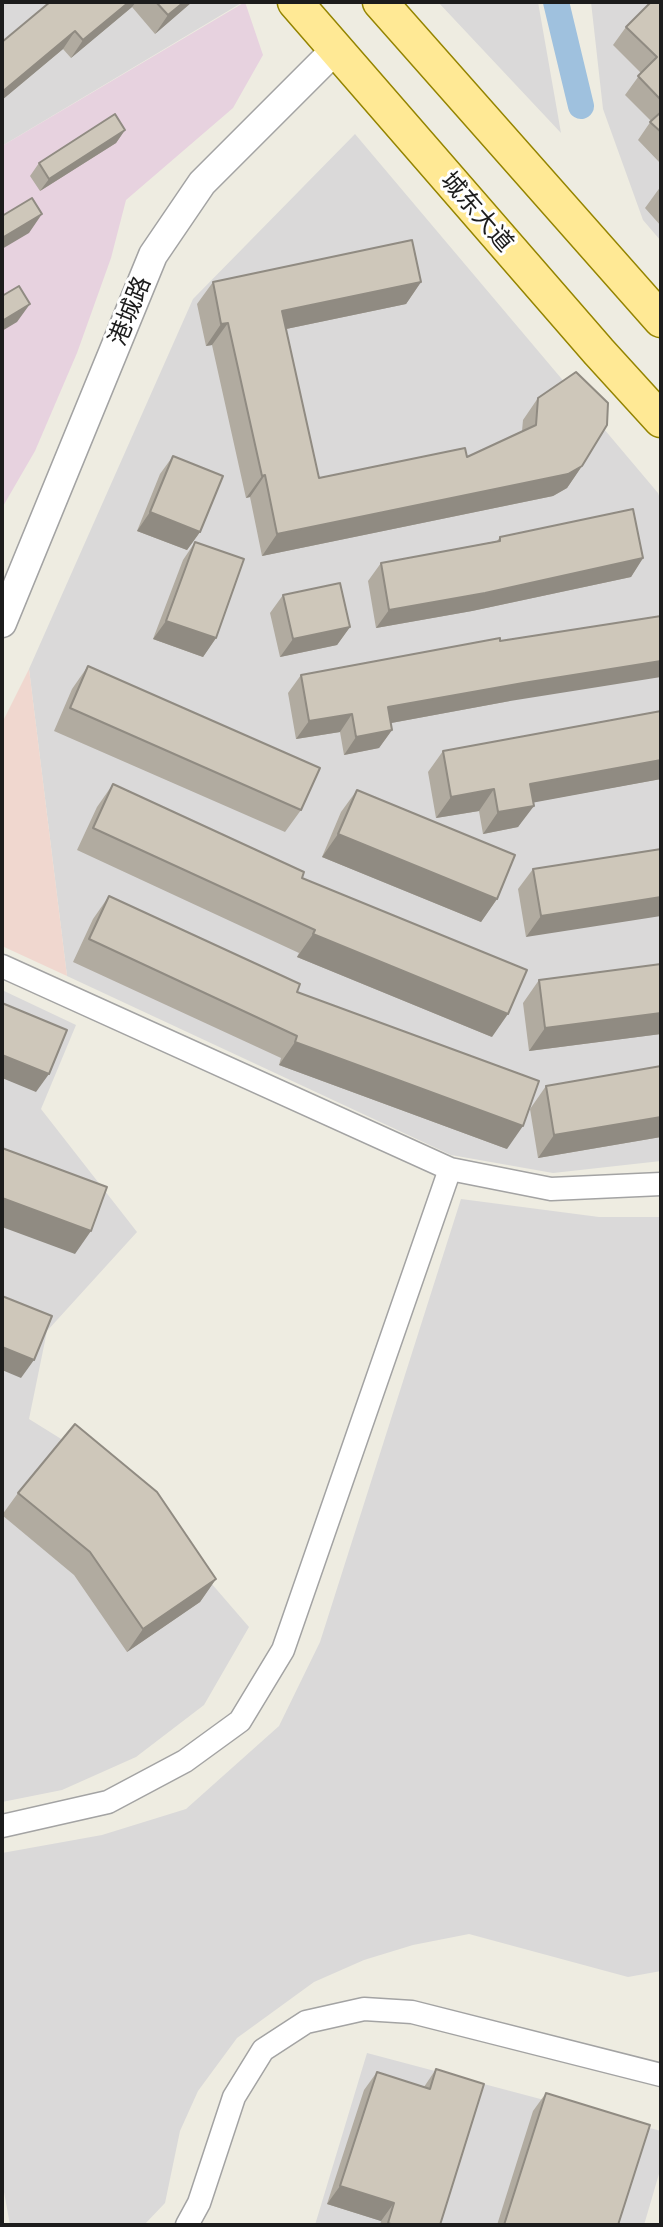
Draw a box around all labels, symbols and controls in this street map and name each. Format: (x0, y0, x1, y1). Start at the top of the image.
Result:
street label: 城东大道 (435, 166, 519, 258)
street label: 港城路 (103, 272, 157, 350)

